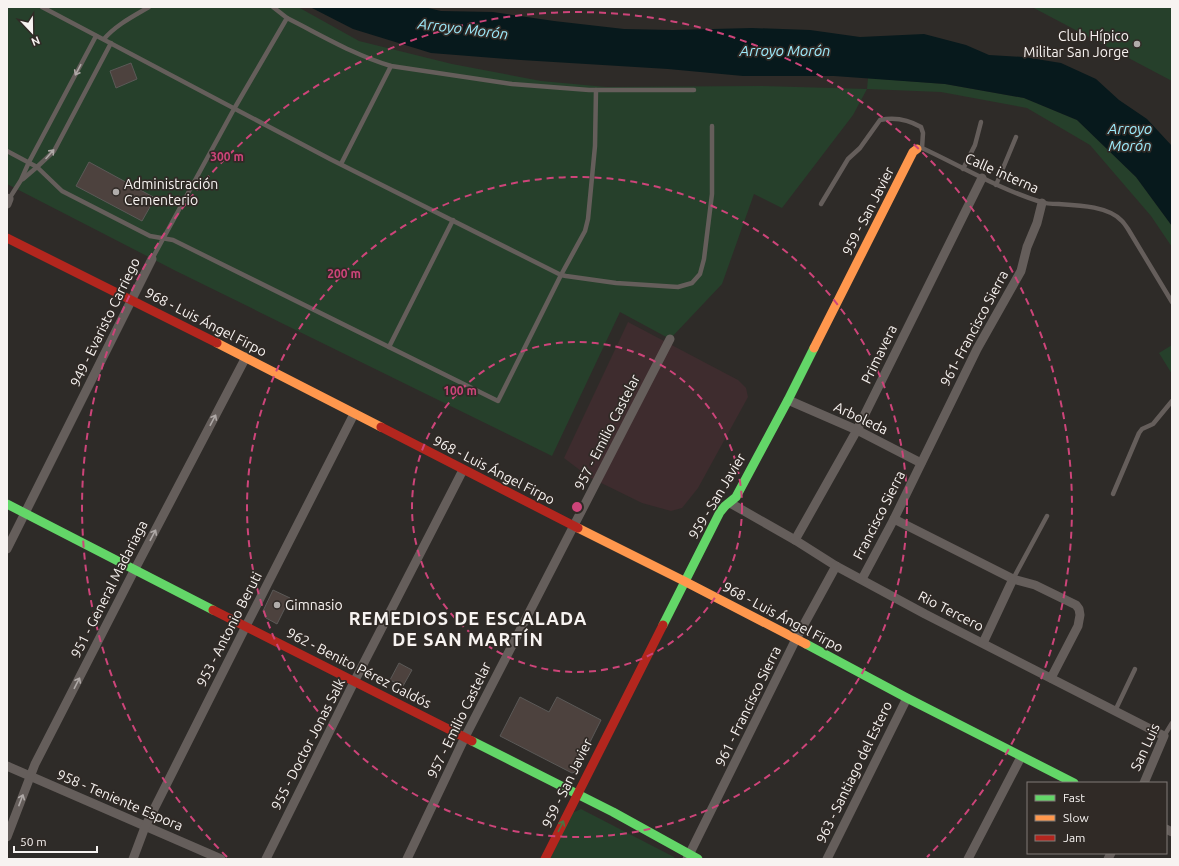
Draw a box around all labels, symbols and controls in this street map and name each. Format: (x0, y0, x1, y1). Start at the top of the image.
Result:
north arrow (12, 12, 52, 52)
water label: Arroyo Morón (416, 14, 509, 42)
place label: Club Hípico Militar San Jorge (1023, 28, 1129, 60)
text: N (30, 34, 42, 48)
marker: Club Hípico Militar San Jorge (1132, 39, 1142, 49)
water label: Arroyo Morón (739, 42, 830, 59)
one-way arrow (73, 64, 81, 76)
water label: Arroyo Morón (1107, 120, 1152, 154)
one-way arrow (45, 149, 55, 159)
text: 300 m (210, 150, 244, 163)
street label: Calle interna (963, 150, 1041, 196)
street label: 959 - San Javier (839, 163, 898, 258)
place label: Administración Cementerio (124, 176, 218, 208)
marker: Administración Cementerio (111, 187, 121, 197)
street label: 949 - Evaristo Carriego (67, 255, 143, 389)
text: 200 m (327, 267, 361, 280)
street label: 961- Francisco Sierra (937, 267, 1011, 389)
street label: 968 - Luis Ángel Firpo (143, 284, 270, 360)
street label: Primavera (858, 322, 900, 386)
street label: 957 - Emilio Castelar (571, 371, 643, 492)
text: 100 m (443, 384, 477, 397)
street label: Arboleda (832, 399, 890, 437)
one-way arrow (210, 414, 217, 426)
street label: 968 - Luis Ángel Firpo (431, 432, 558, 508)
street label: 959 - San Javier (685, 450, 749, 542)
street label: Francisco Sierra (850, 468, 908, 562)
centre of rings (570, 500, 584, 514)
street label: 951 - General Madariaga (67, 518, 151, 660)
one-way arrow (150, 529, 157, 541)
street label: 953 - Antonio Beruti (193, 569, 265, 689)
street label: 968 - Luis Ángel Firpo (720, 578, 846, 656)
street label: Rio Tercero (916, 588, 986, 634)
place label: Gimnasio (285, 597, 343, 613)
marker: Gimnasio (272, 600, 282, 610)
district label: REMEDIOS DE ESCALADA DE SAN MARTÍN (349, 608, 587, 649)
street label: 962 - Benito Pérez Galdós (284, 625, 434, 711)
street label: 961 - Francisco Sierra (712, 643, 784, 769)
street label: 957 - Emilio Castelar (424, 659, 494, 781)
street label: 955 - Doctor Jonas Salk (268, 675, 348, 813)
one-way arrow (73, 677, 81, 689)
street label: 963 - Santiago del Estero (813, 699, 895, 845)
street label: San Luis (1127, 721, 1163, 773)
street label: 959 - San Javier (538, 735, 596, 830)
street label: 958 - Teniente Espora (55, 766, 185, 834)
legend (1027, 782, 1167, 854)
text: Fast (1063, 791, 1085, 804)
one-way arrow (17, 795, 25, 807)
text: Slow (1063, 811, 1089, 824)
one-way arrow (558, 821, 565, 833)
scale bar (14, 828, 97, 854)
text: Jam (1063, 831, 1085, 844)
text: 50 m (20, 835, 47, 848)

